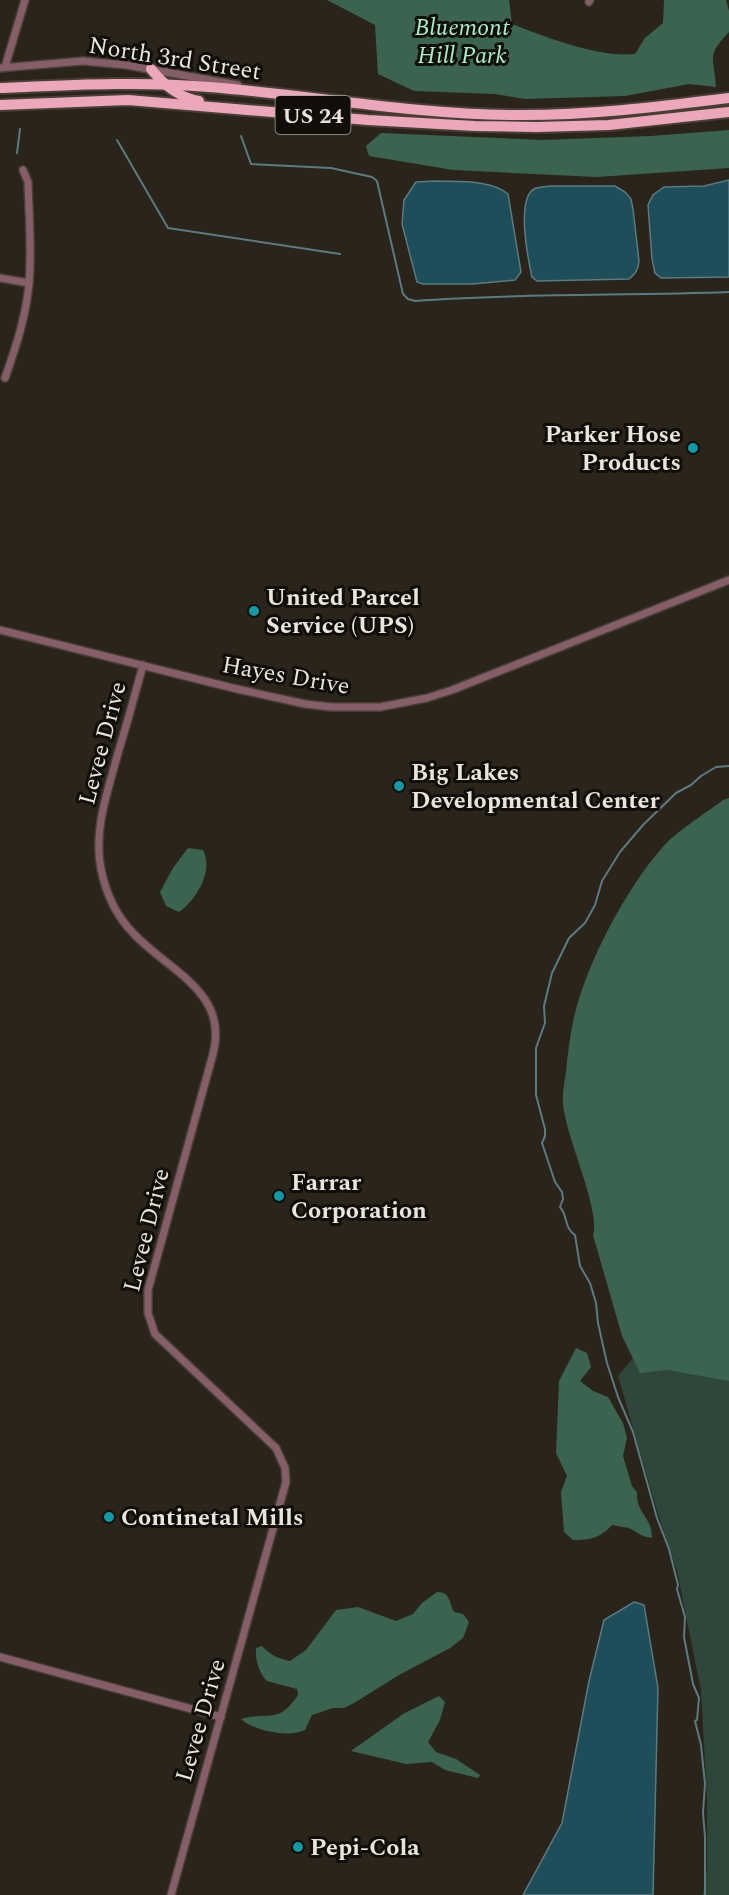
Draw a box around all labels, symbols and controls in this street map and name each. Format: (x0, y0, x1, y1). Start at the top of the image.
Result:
park label: Bluemont Hill Park (414, 10, 510, 74)
street label: North 3rd Street (86, 28, 264, 90)
road number: US 24 (276, 96, 350, 134)
place label: Parker Hose Products (545, 417, 681, 481)
marker: Parker Hose Products (686, 441, 700, 455)
place label: United Parcel Service (UPS) (266, 580, 420, 644)
marker: United Parcel Service (UPS) (247, 604, 261, 618)
street label: Hayes Drive (219, 647, 353, 705)
street label: Levee Drive (69, 678, 137, 809)
place label: Big Lakes Developmental Center (411, 755, 660, 819)
marker: Big Lakes Developmental Center (392, 779, 406, 793)
street label: Levee Drive (114, 1165, 180, 1296)
place label: Farrar Corporation (291, 1165, 427, 1229)
marker: Farrar Corporation (272, 1189, 286, 1203)
place label: Continetal Mills (121, 1500, 303, 1536)
marker: Continetal Mills (102, 1510, 116, 1524)
street label: Levee Drive (166, 1655, 236, 1786)
place label: Pepi-Cola (310, 1830, 420, 1866)
marker: Pepi-Cola (291, 1840, 305, 1854)

